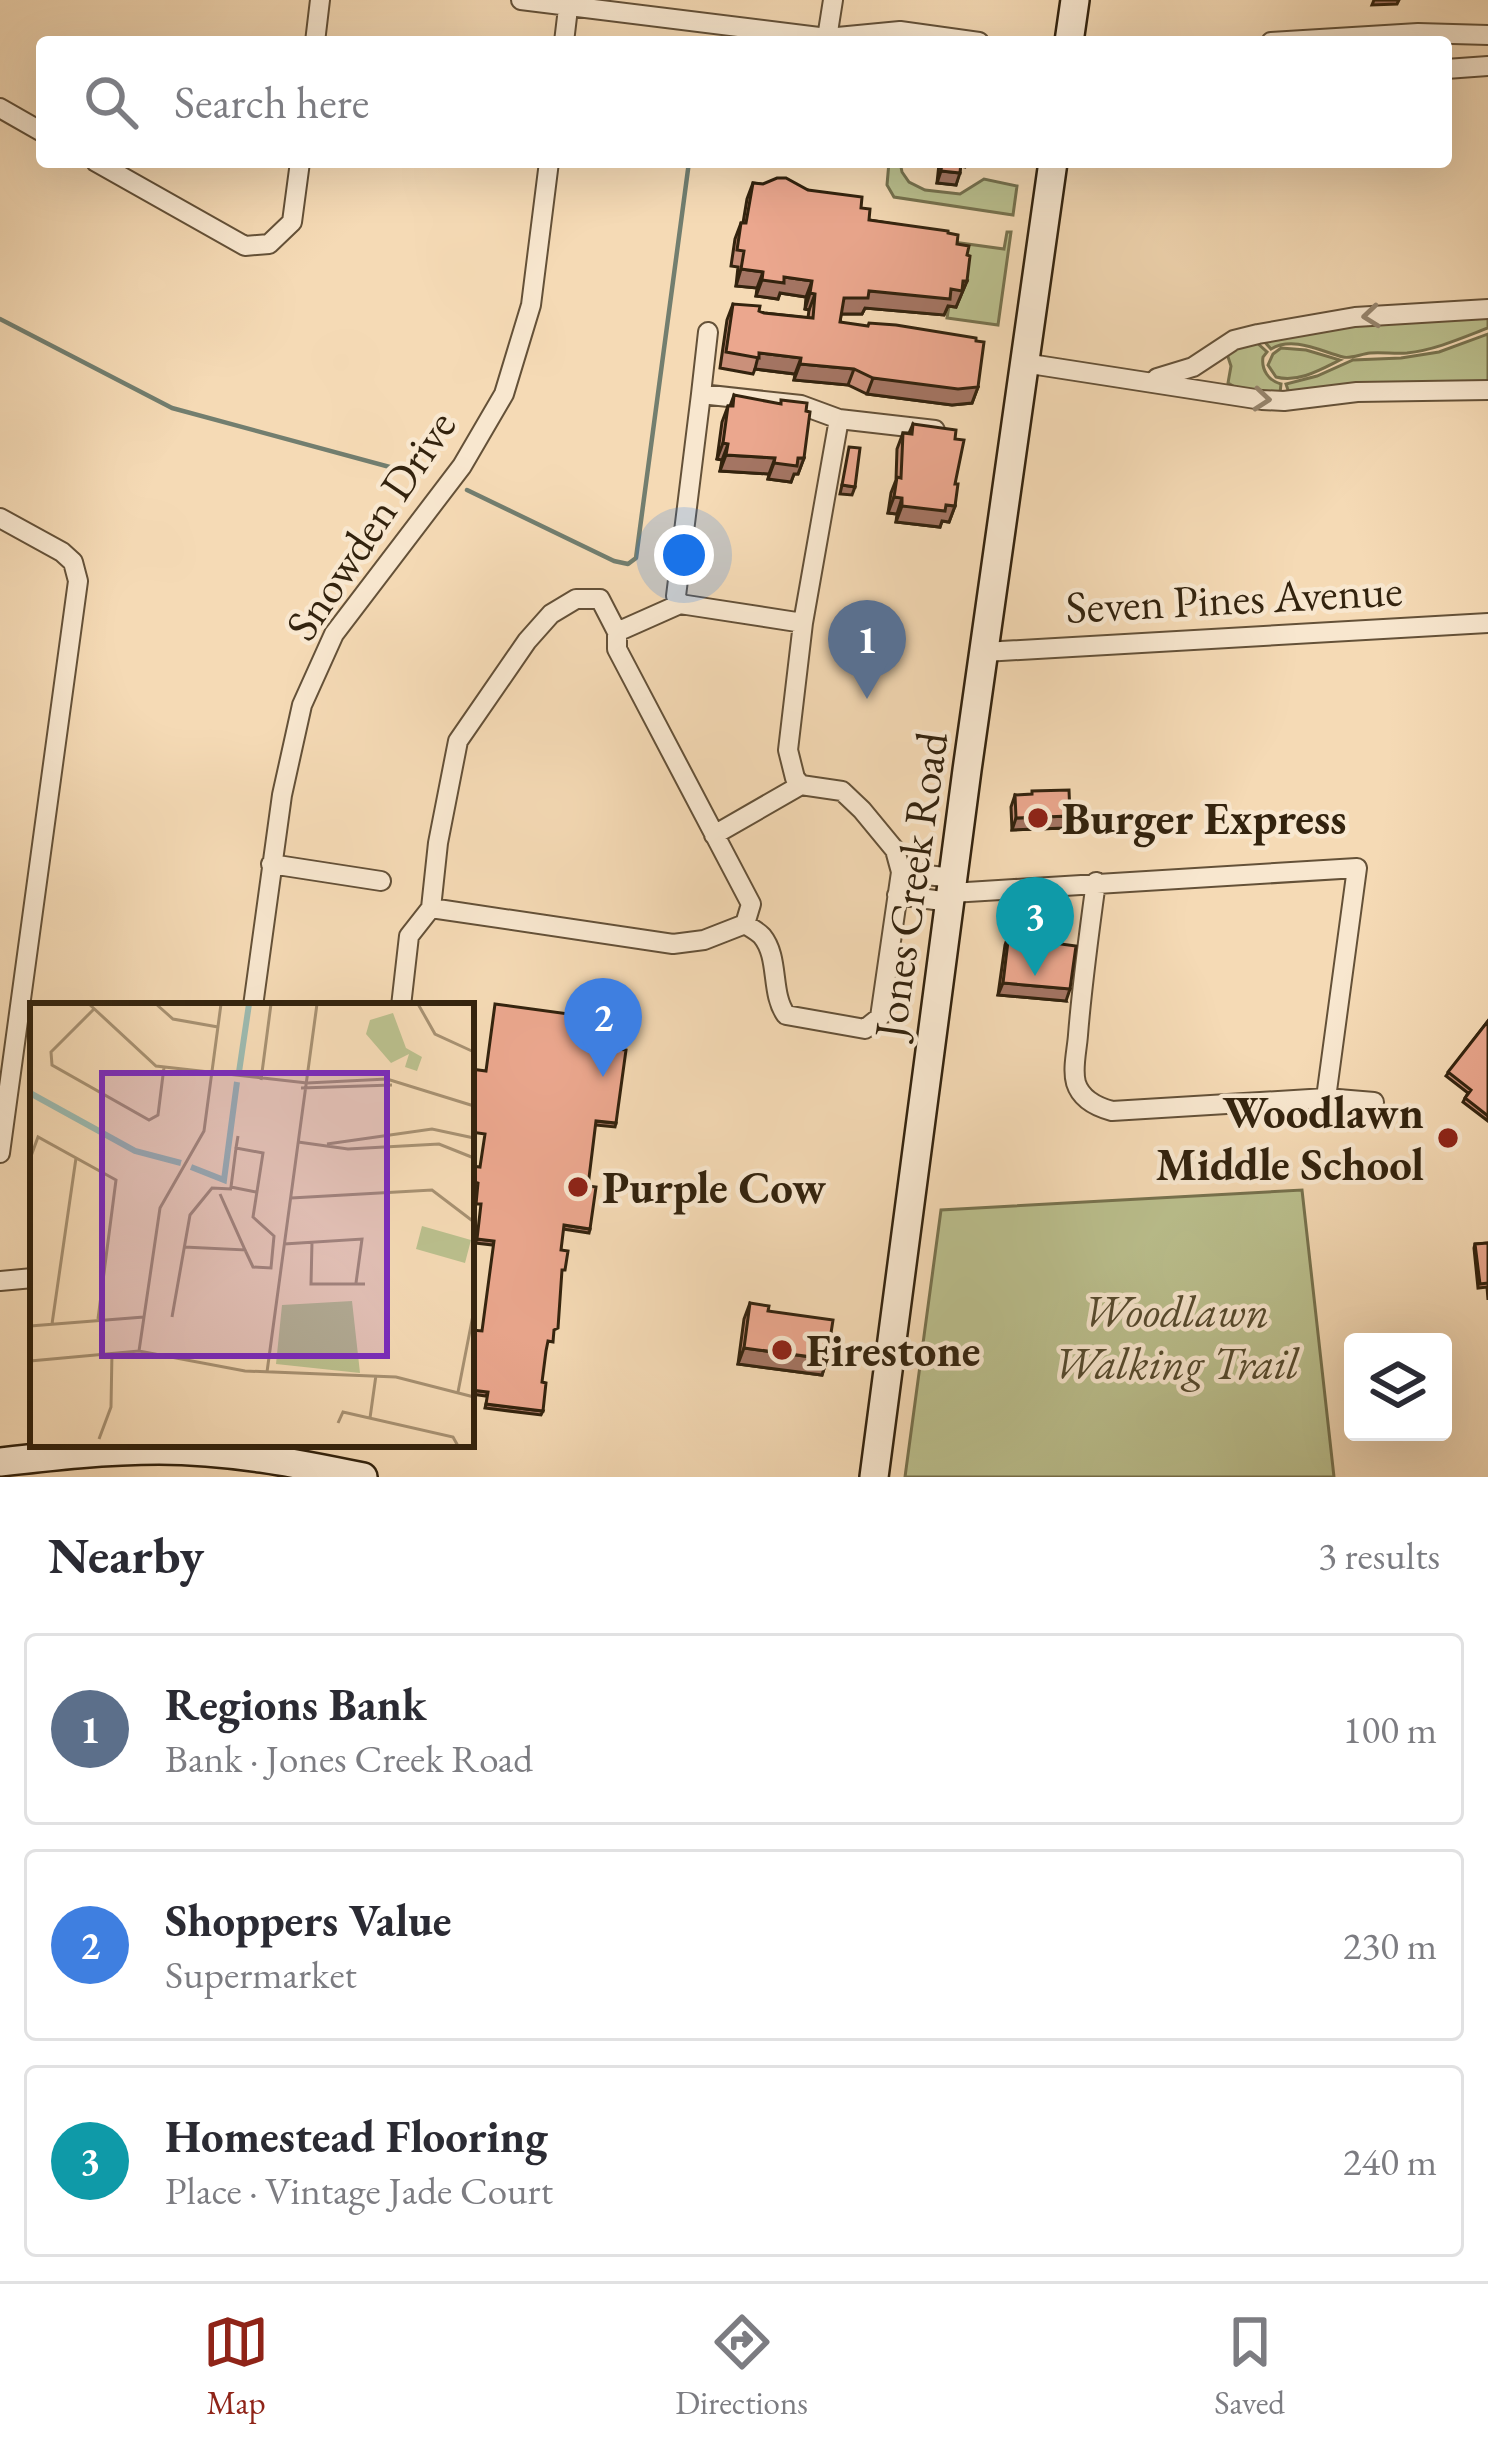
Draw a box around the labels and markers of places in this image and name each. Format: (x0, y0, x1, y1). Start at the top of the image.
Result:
pin: 1 (828, 600, 906, 699)
place label: Burger Express (1062, 789, 1346, 848)
marker: Burger Express (1025, 805, 1051, 831)
pin: 3 (996, 877, 1074, 976)
pin: 2 (564, 978, 642, 1077)
place label: Woodlawn Middle School (1155, 1083, 1424, 1193)
marker: Woodlawn Middle School (1435, 1125, 1461, 1151)
place label: Purple Cow (602, 1158, 826, 1216)
marker: Purple Cow (565, 1174, 591, 1200)
place label: Firestone (806, 1321, 981, 1379)
marker: Firestone (769, 1337, 795, 1363)

